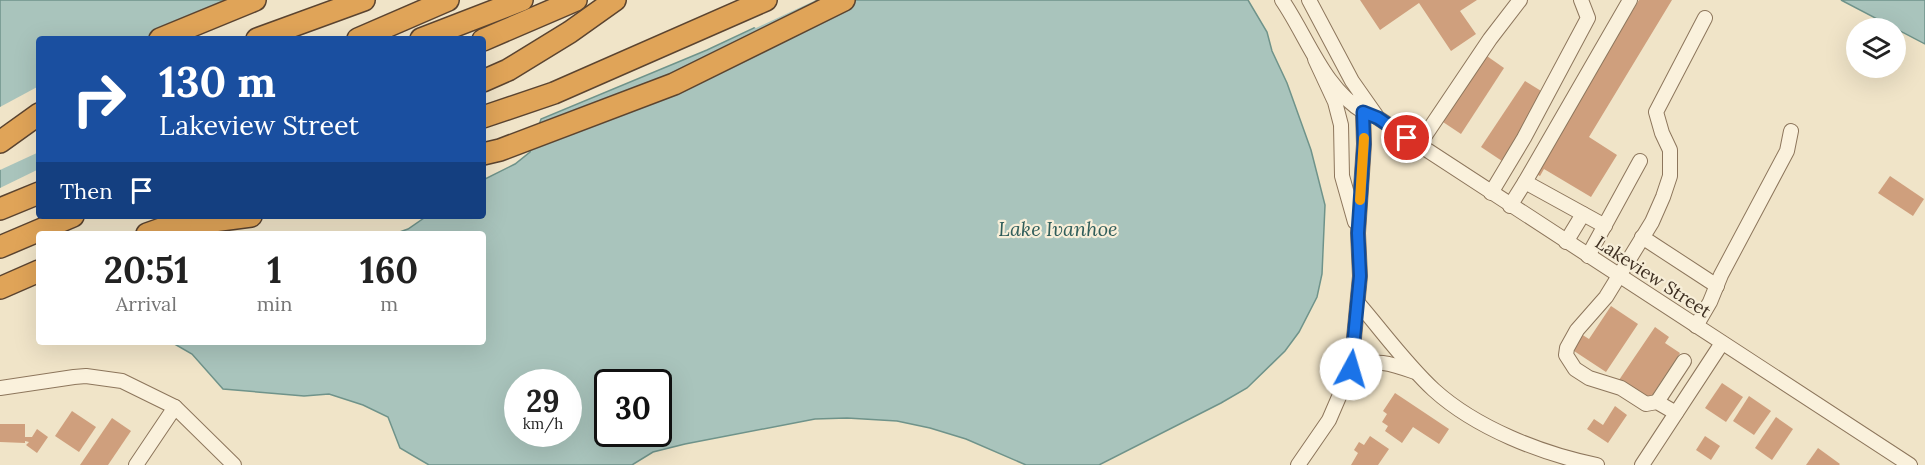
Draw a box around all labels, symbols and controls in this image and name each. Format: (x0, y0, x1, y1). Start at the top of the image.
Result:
map controls (1846, 18, 1906, 78)
button: layers (1846, 18, 1906, 78)
text: 130 m (159, 55, 276, 109)
icon: right (60, 60, 138, 138)
text: Lakeview Street (159, 108, 359, 142)
pin (1381, 112, 1432, 163)
icon: arrive (1390, 121, 1423, 154)
icon: arrive (125, 174, 158, 207)
text: Then (60, 177, 113, 205)
water label: Lake Ivanhoe (998, 216, 1118, 241)
street label: Lakeview Street (1591, 231, 1715, 323)
text: 20:51 (104, 247, 189, 293)
text: 1 (267, 247, 282, 293)
text: 160 (360, 247, 418, 293)
text: Arrival (116, 291, 177, 316)
text: min (257, 291, 292, 316)
text: m (380, 291, 398, 316)
position arrow (1319, 337, 1383, 401)
speed limit sign: 30 (594, 369, 672, 447)
text: 29 (526, 382, 560, 420)
text: km/h (523, 414, 563, 433)

